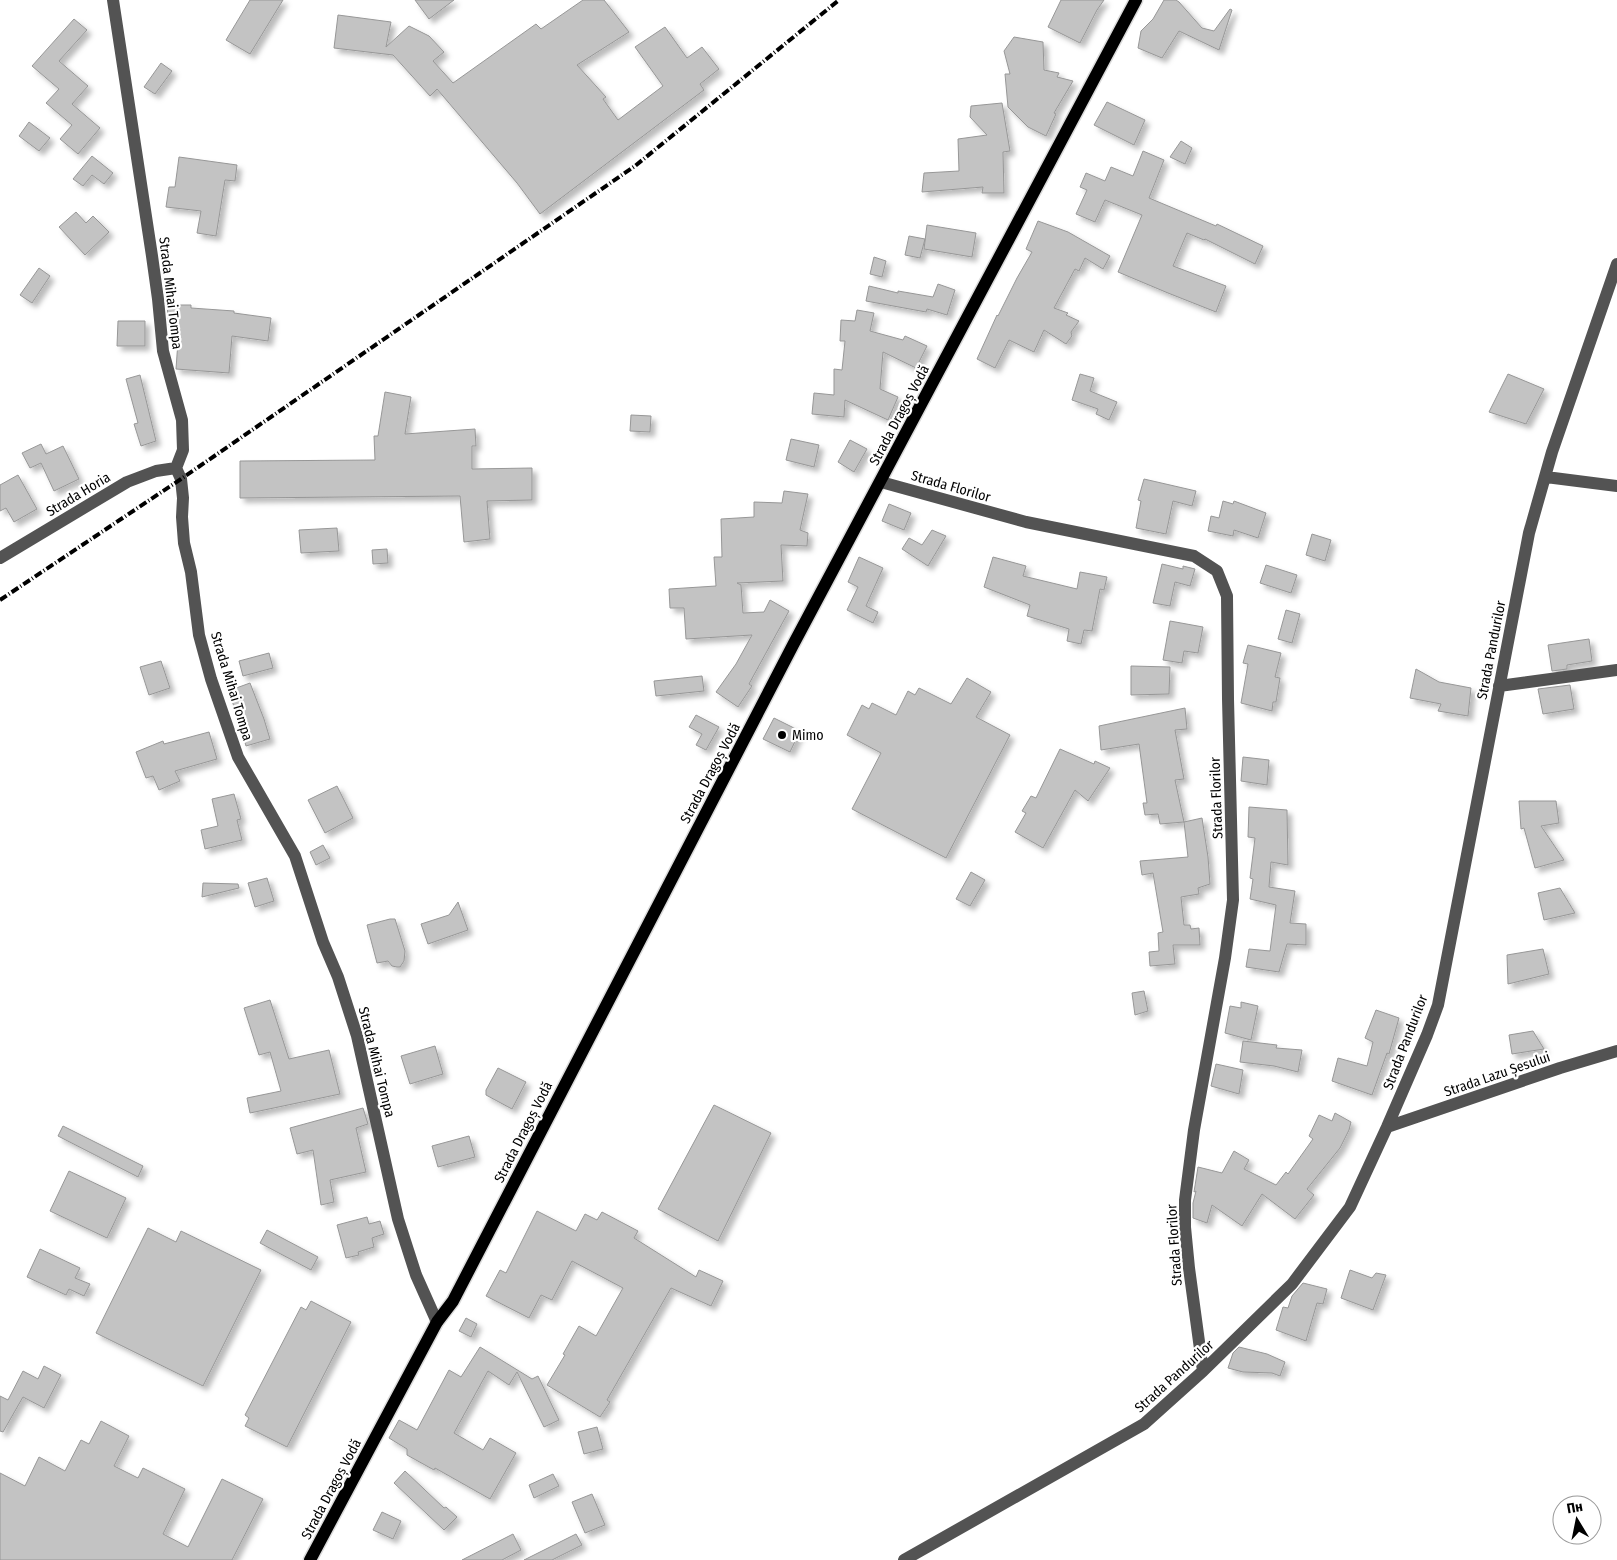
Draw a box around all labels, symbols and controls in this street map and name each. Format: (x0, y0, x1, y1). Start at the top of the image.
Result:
street label: Strada Mihai Tompa (155, 236, 186, 350)
street label: Strada Dragoș Vodă (866, 362, 934, 469)
street label: Strada Florilor (909, 467, 993, 506)
street label: Strada Horia (43, 469, 113, 520)
street label: Strada Pandurilor (1474, 599, 1509, 701)
street label: Strada Mihai Tompa (207, 630, 256, 743)
street label: Strada Dragoș Vodă (677, 720, 745, 827)
place label: Mimo (792, 727, 824, 744)
marker: Mimo (776, 729, 788, 741)
street label: Strada Florilor (1207, 757, 1226, 839)
street label: Strada Pandurilor (1380, 992, 1431, 1092)
street label: Strada Mihai Tompa (355, 1005, 398, 1119)
street label: Strada Lazu Șesului (1442, 1048, 1553, 1102)
street label: Strada Dragoș Vodă (491, 1079, 557, 1186)
street label: Strada Florilor (1163, 1203, 1186, 1286)
street label: Strada Pandurilor (1131, 1336, 1217, 1416)
street label: Strada Dragoș Vodă (298, 1436, 366, 1543)
north arrow (1552, 1495, 1602, 1545)
text: Пн (1566, 1498, 1584, 1517)

